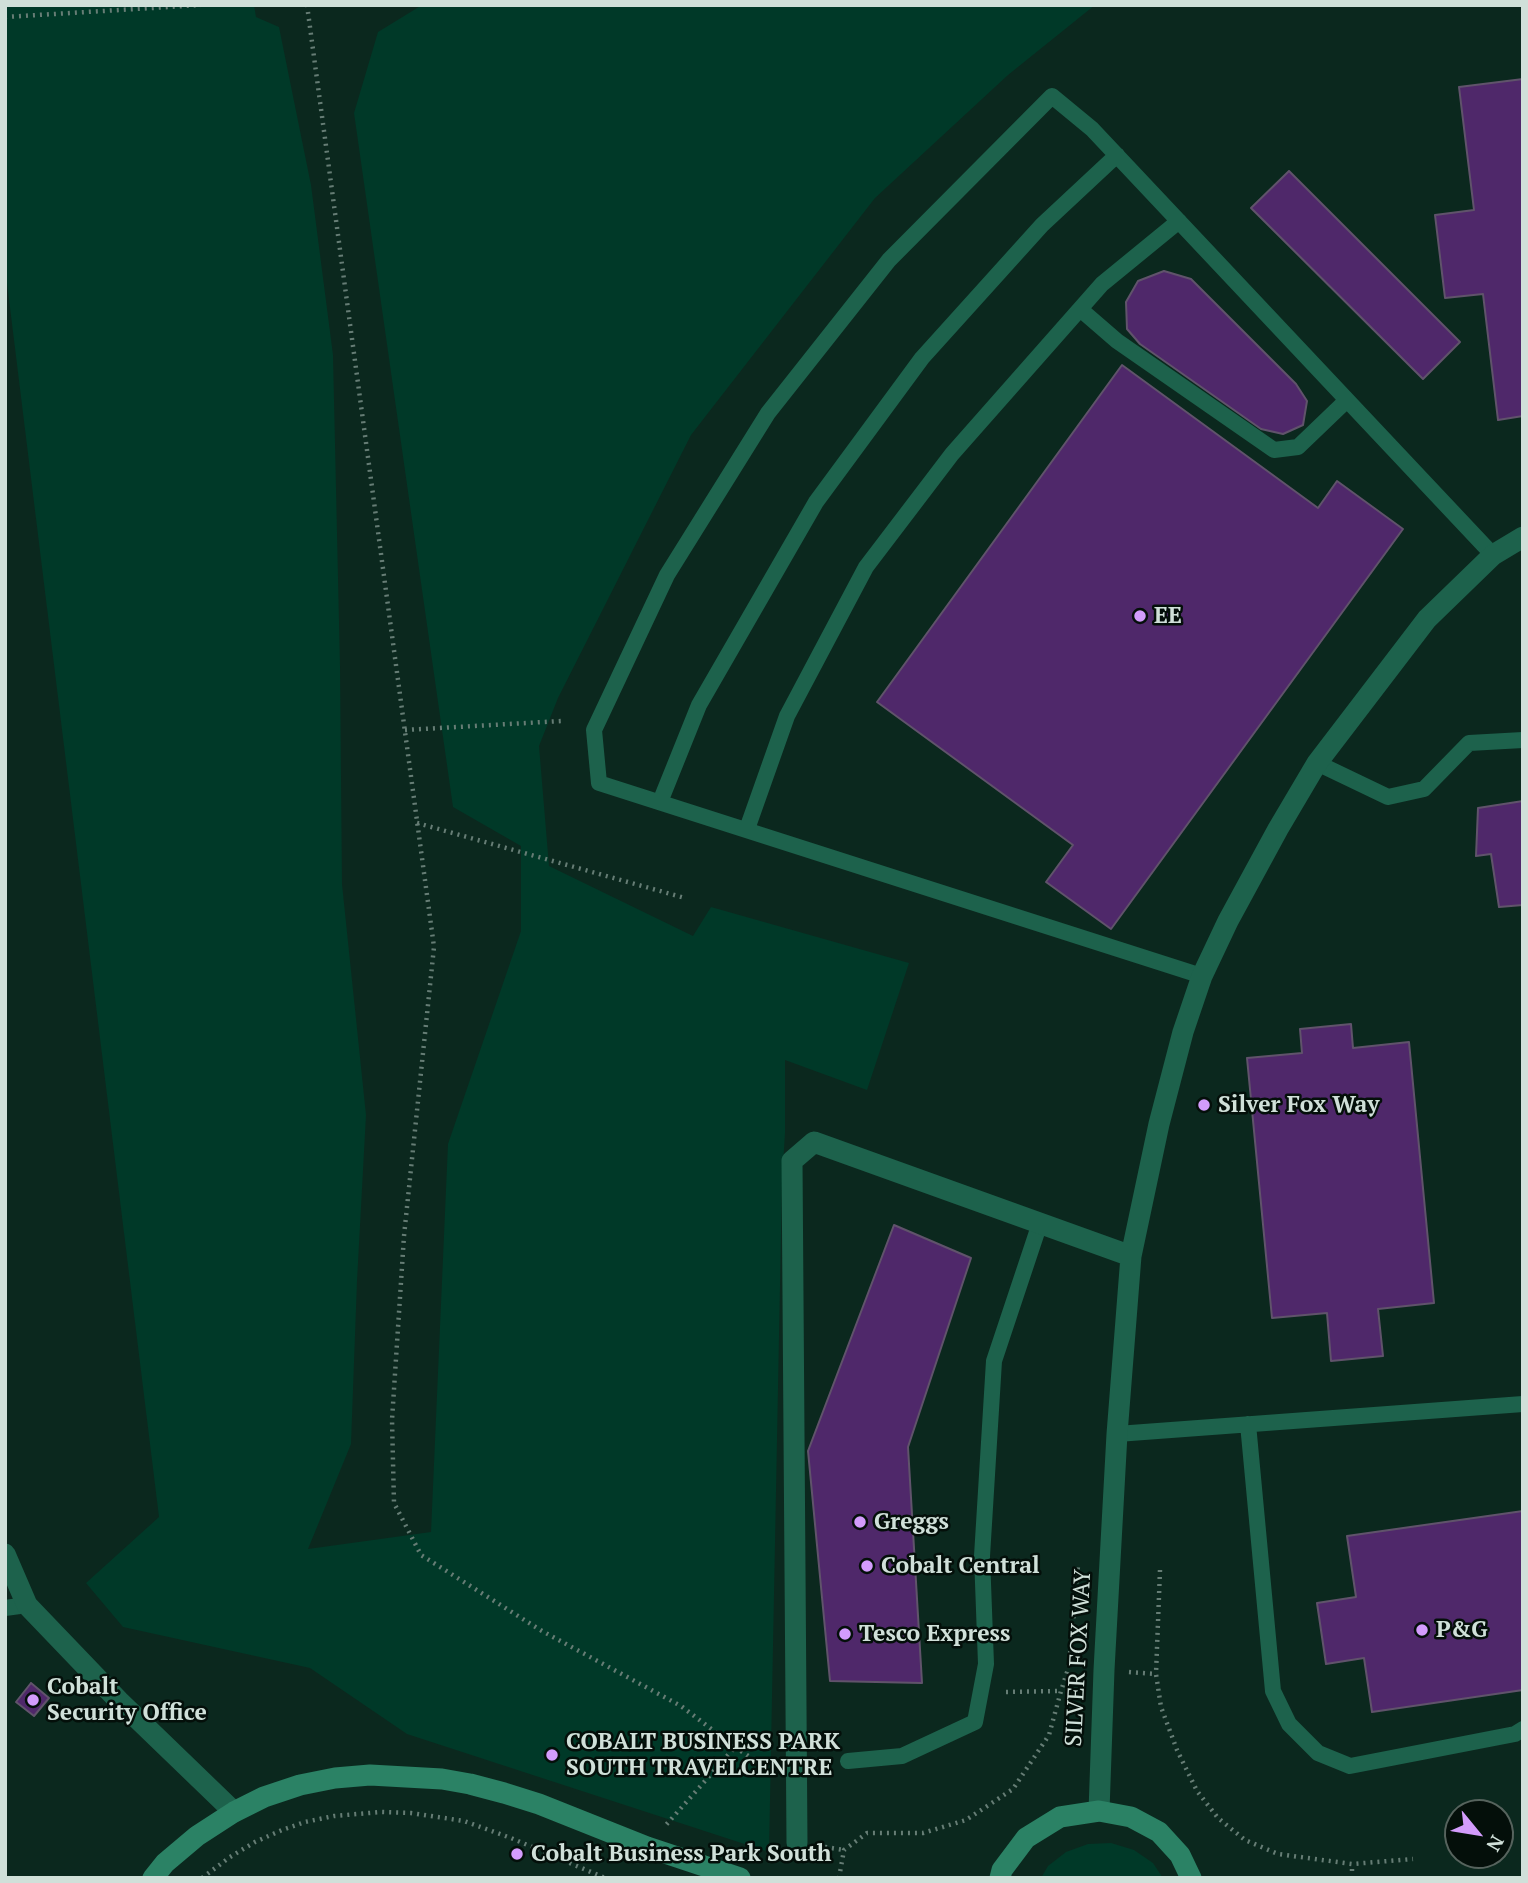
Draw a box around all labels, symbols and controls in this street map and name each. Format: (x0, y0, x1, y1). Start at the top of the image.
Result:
place label: EE (1154, 602, 1182, 630)
marker: EE (1132, 608, 1148, 624)
place label: Silver Fox Way (1218, 1091, 1379, 1119)
marker: Silver Fox Way (1196, 1097, 1212, 1113)
place label: Greggs (874, 1508, 949, 1536)
marker: Greggs (852, 1514, 868, 1530)
place label: Cobalt Central (881, 1552, 1040, 1580)
marker: Cobalt Central (859, 1558, 875, 1574)
street label: SILVER FOX WAY (1061, 1569, 1097, 1747)
place label: P&G (1436, 1616, 1488, 1644)
place label: Tesco Express (859, 1620, 1010, 1648)
marker: P&G (1414, 1622, 1430, 1638)
marker: Tesco Express (837, 1626, 853, 1642)
place label: Cobalt Security Office (47, 1673, 207, 1727)
marker: Cobalt Security Office (25, 1692, 41, 1708)
place label: COBALT BUSINESS PARK SOUTH TRAVELCENTRE (566, 1728, 840, 1782)
marker: COBALT BUSINESS PARK SOUTH TRAVELCENTRE (544, 1747, 560, 1763)
north arrow (1444, 1799, 1514, 1869)
text: N (1481, 1831, 1510, 1856)
place label: Cobalt Business Park South (531, 1840, 832, 1868)
marker: Cobalt Business Park South (509, 1846, 525, 1862)

